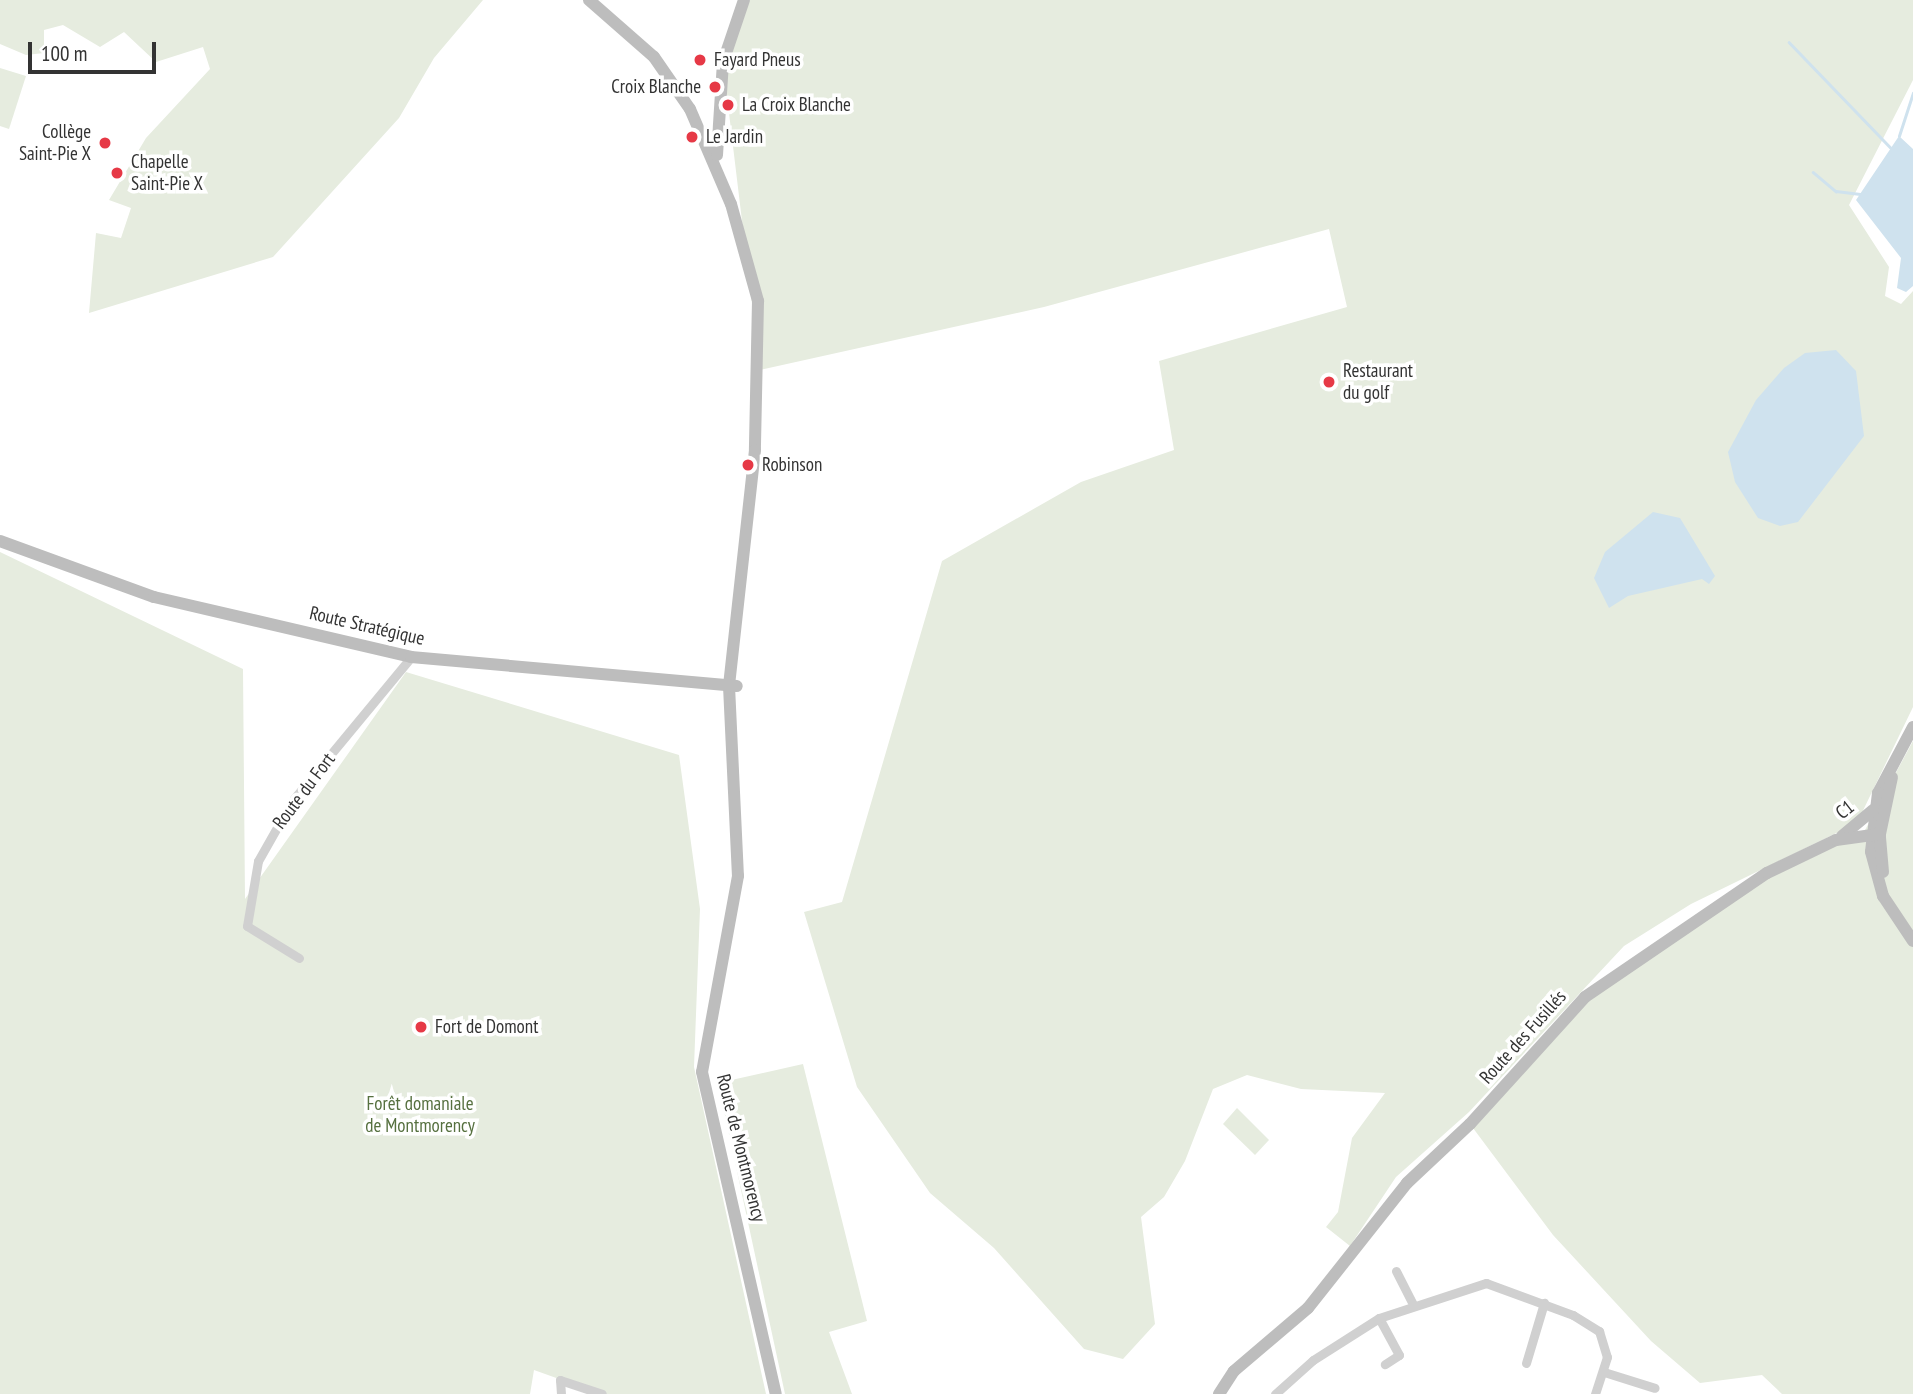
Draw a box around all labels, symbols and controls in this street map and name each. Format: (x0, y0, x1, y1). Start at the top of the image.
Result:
scale bar (32, 28, 159, 72)
text: 100 m (41, 40, 87, 67)
place label: Fayard Pneus (714, 49, 801, 71)
marker: Fayard Pneus (692, 52, 708, 68)
place label: Croix Blanche (611, 76, 701, 98)
marker: Croix Blanche (707, 79, 723, 95)
place label: La Croix Blanche (742, 94, 851, 116)
marker: La Croix Blanche (720, 97, 736, 113)
place label: Collège Saint-Pie X (18, 121, 91, 165)
place label: Le Jardin (706, 126, 763, 148)
marker: Le Jardin (684, 129, 700, 145)
marker: Collège Saint-Pie X (97, 135, 113, 151)
place label: Chapelle Saint-Pie X (131, 151, 204, 195)
marker: Chapelle Saint-Pie X (109, 165, 125, 181)
place label: Restaurant du golf (1343, 360, 1413, 404)
marker: Restaurant du golf (1321, 374, 1337, 390)
place label: Robinson (762, 454, 822, 476)
marker: Robinson (740, 457, 756, 473)
street label: Route Stratégique (307, 602, 427, 650)
street label: Route du Fort (268, 749, 340, 833)
street label: C1 (1831, 796, 1859, 824)
street label: Route des Fusillés (1475, 986, 1571, 1088)
place label: Fort de Domont (435, 1016, 538, 1038)
marker: Fort de Domont (413, 1019, 429, 1035)
street label: Route de Montmorency (712, 1072, 770, 1224)
park label: Forêt domaniale de Montmorency (365, 1093, 475, 1137)

